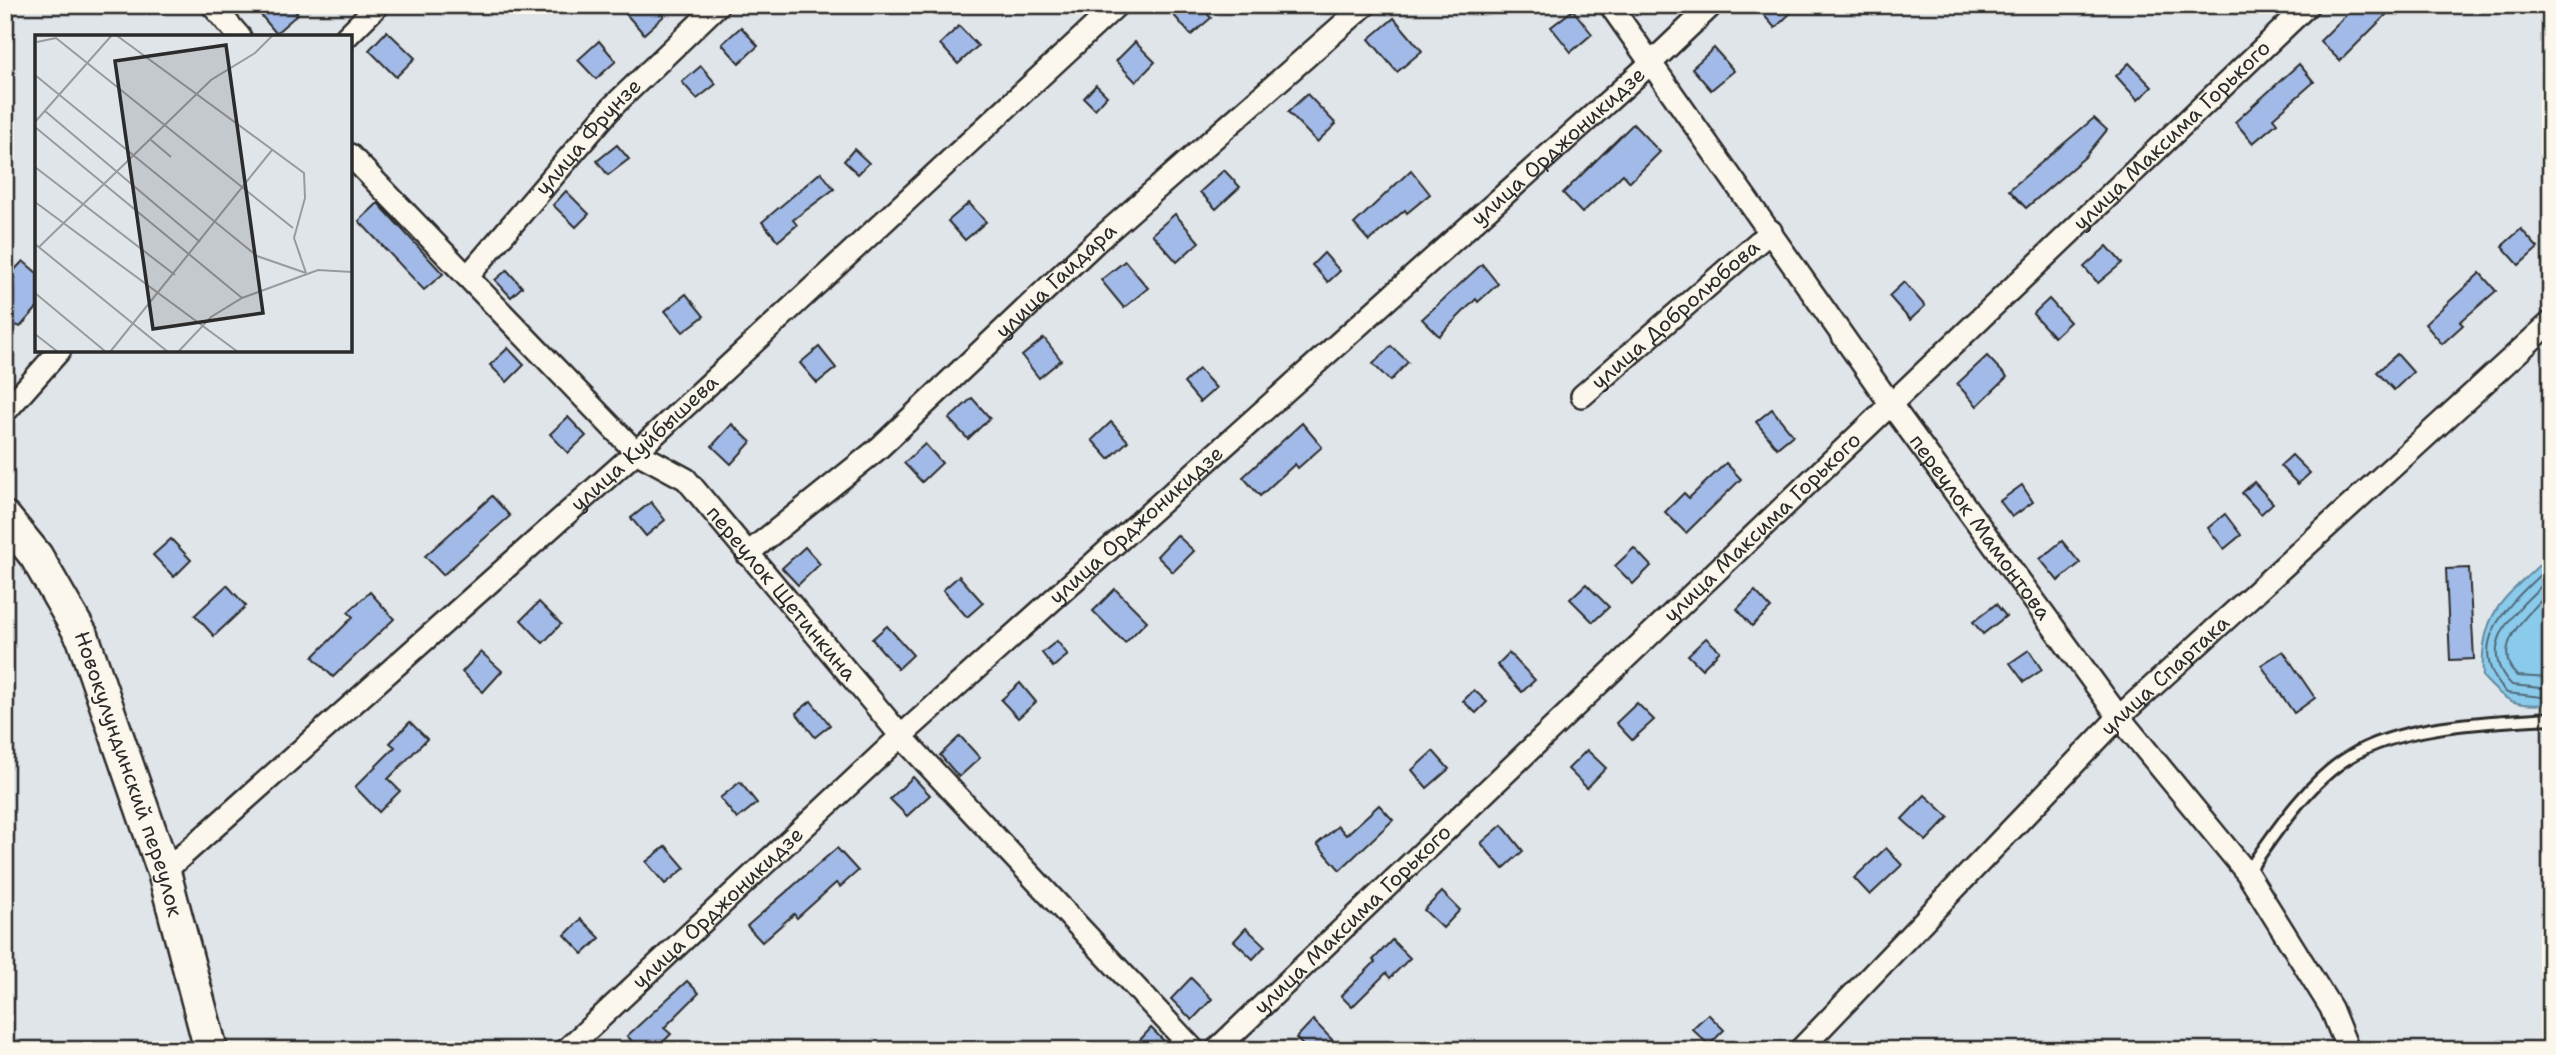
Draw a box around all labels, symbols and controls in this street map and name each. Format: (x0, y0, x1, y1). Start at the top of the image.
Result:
street label: улица Максима Горького (2067, 34, 2277, 236)
inset map (35, 35, 352, 352)
street label: улица Орджоникидзе (1465, 61, 1651, 232)
street label: улица Фрунзе (529, 72, 648, 201)
street label: улица Гайдара (989, 216, 1122, 344)
street label: улица Добролюбова (1585, 233, 1766, 396)
street label: улица Куйбышева (564, 368, 724, 518)
street label: улица Максима Горького (1657, 426, 1867, 628)
street label: переулок Мамонтова (1903, 428, 2058, 626)
street label: улица Орджоникидзе (1043, 439, 1229, 611)
street label: переулок Щетинкина (700, 500, 863, 687)
street label: улица Спартака (2094, 609, 2235, 742)
street label: Новокулундинский переулок (68, 627, 189, 920)
street label: улица Максима Горького (1248, 818, 1457, 1020)
street label: улица Орджоникидзе (626, 820, 810, 995)

